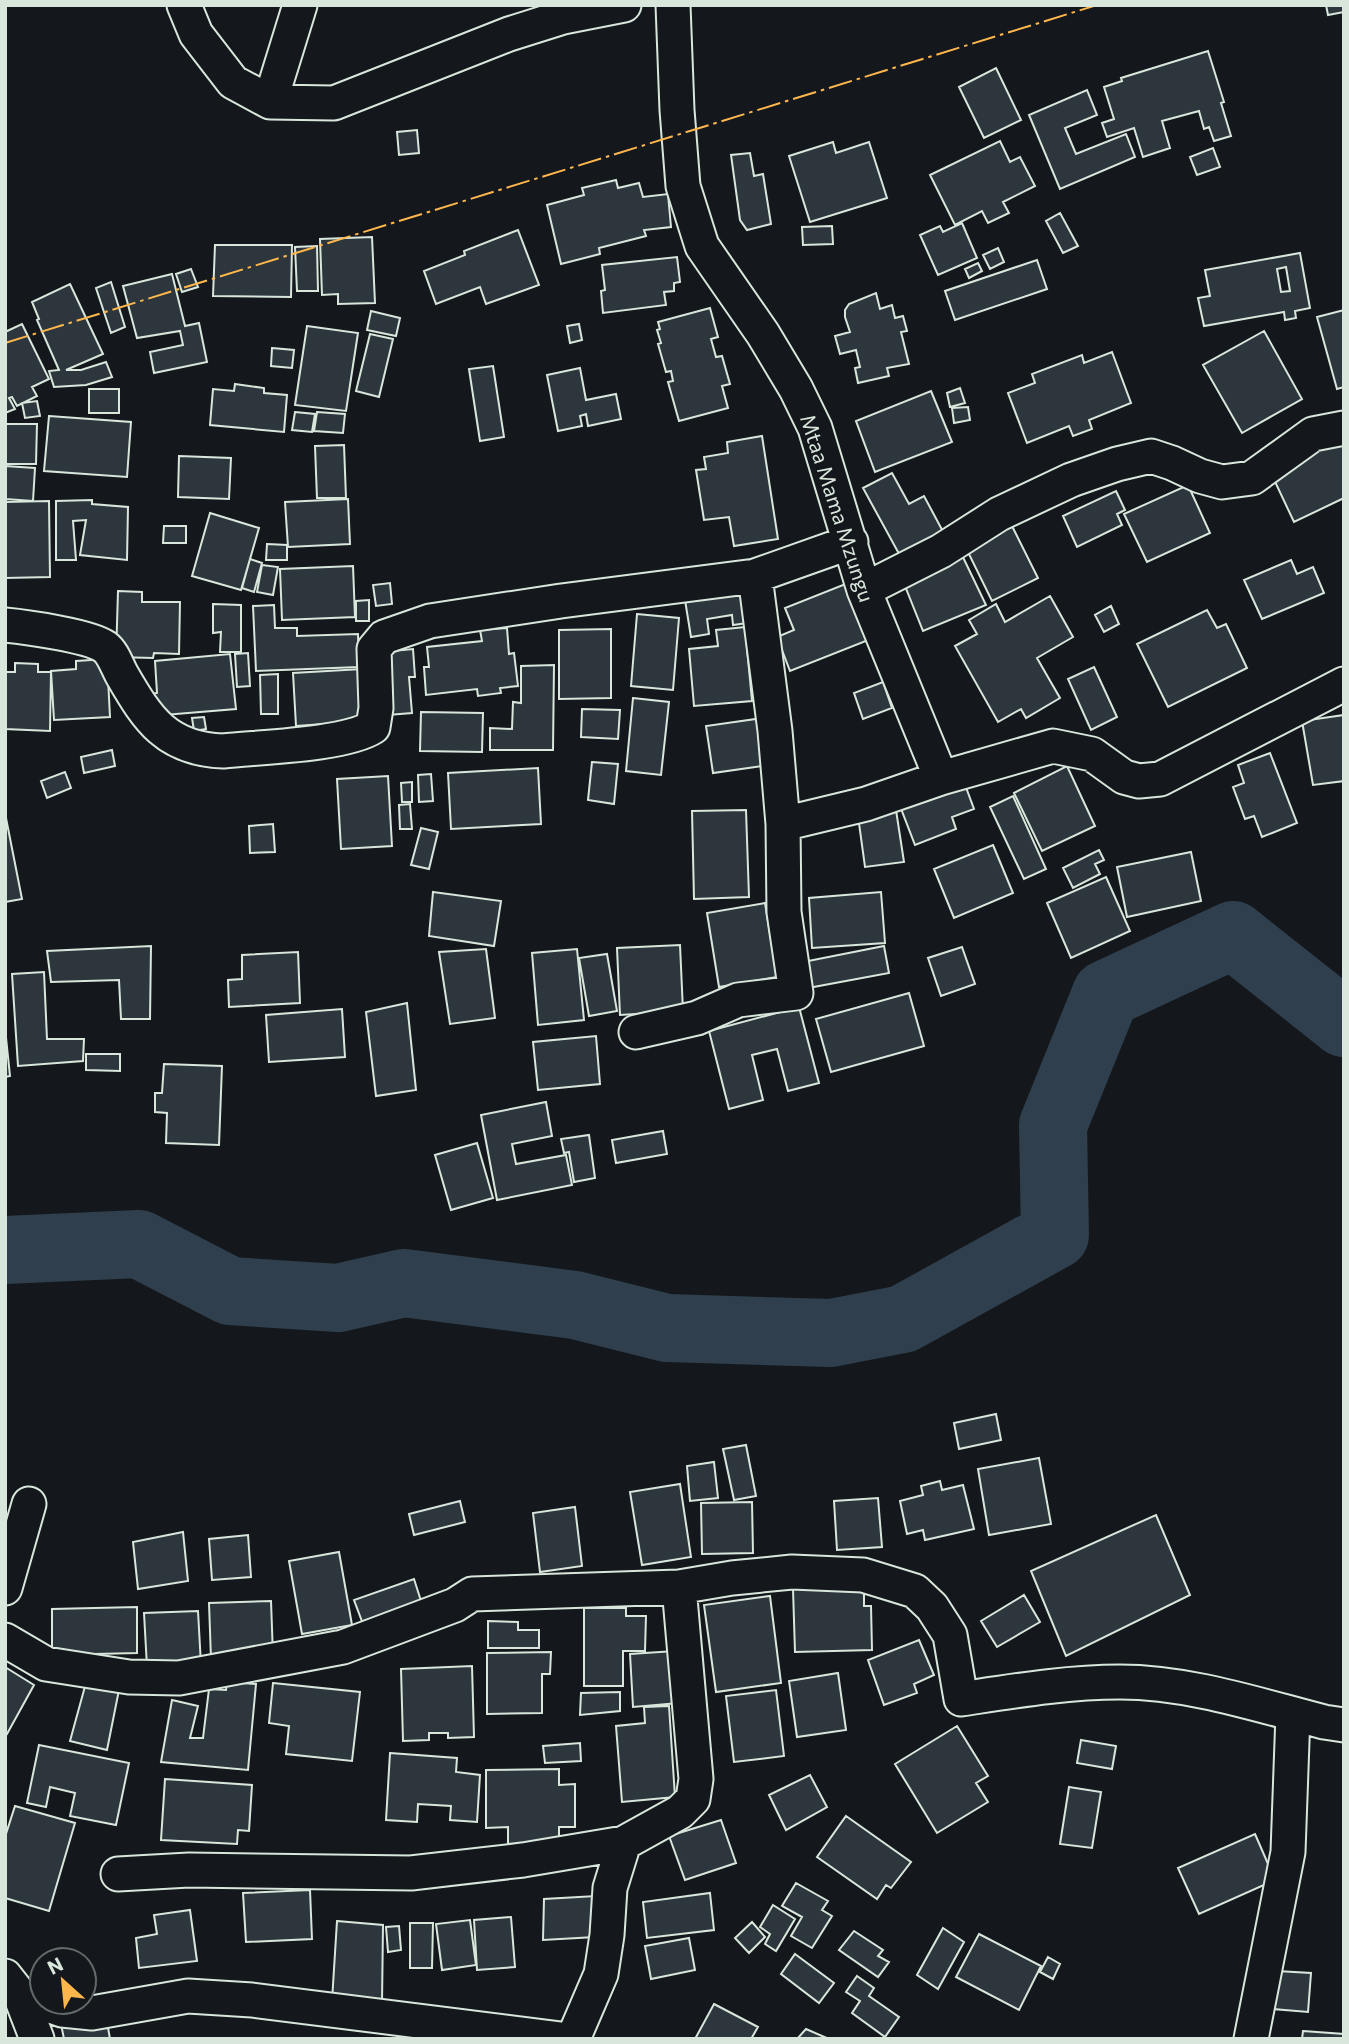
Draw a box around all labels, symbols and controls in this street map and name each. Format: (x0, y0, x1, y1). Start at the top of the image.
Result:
street label: Mtaa Mama Mzungu (796, 411, 880, 605)
north arrow (28, 1946, 98, 2016)
text: N (43, 1952, 67, 1979)

